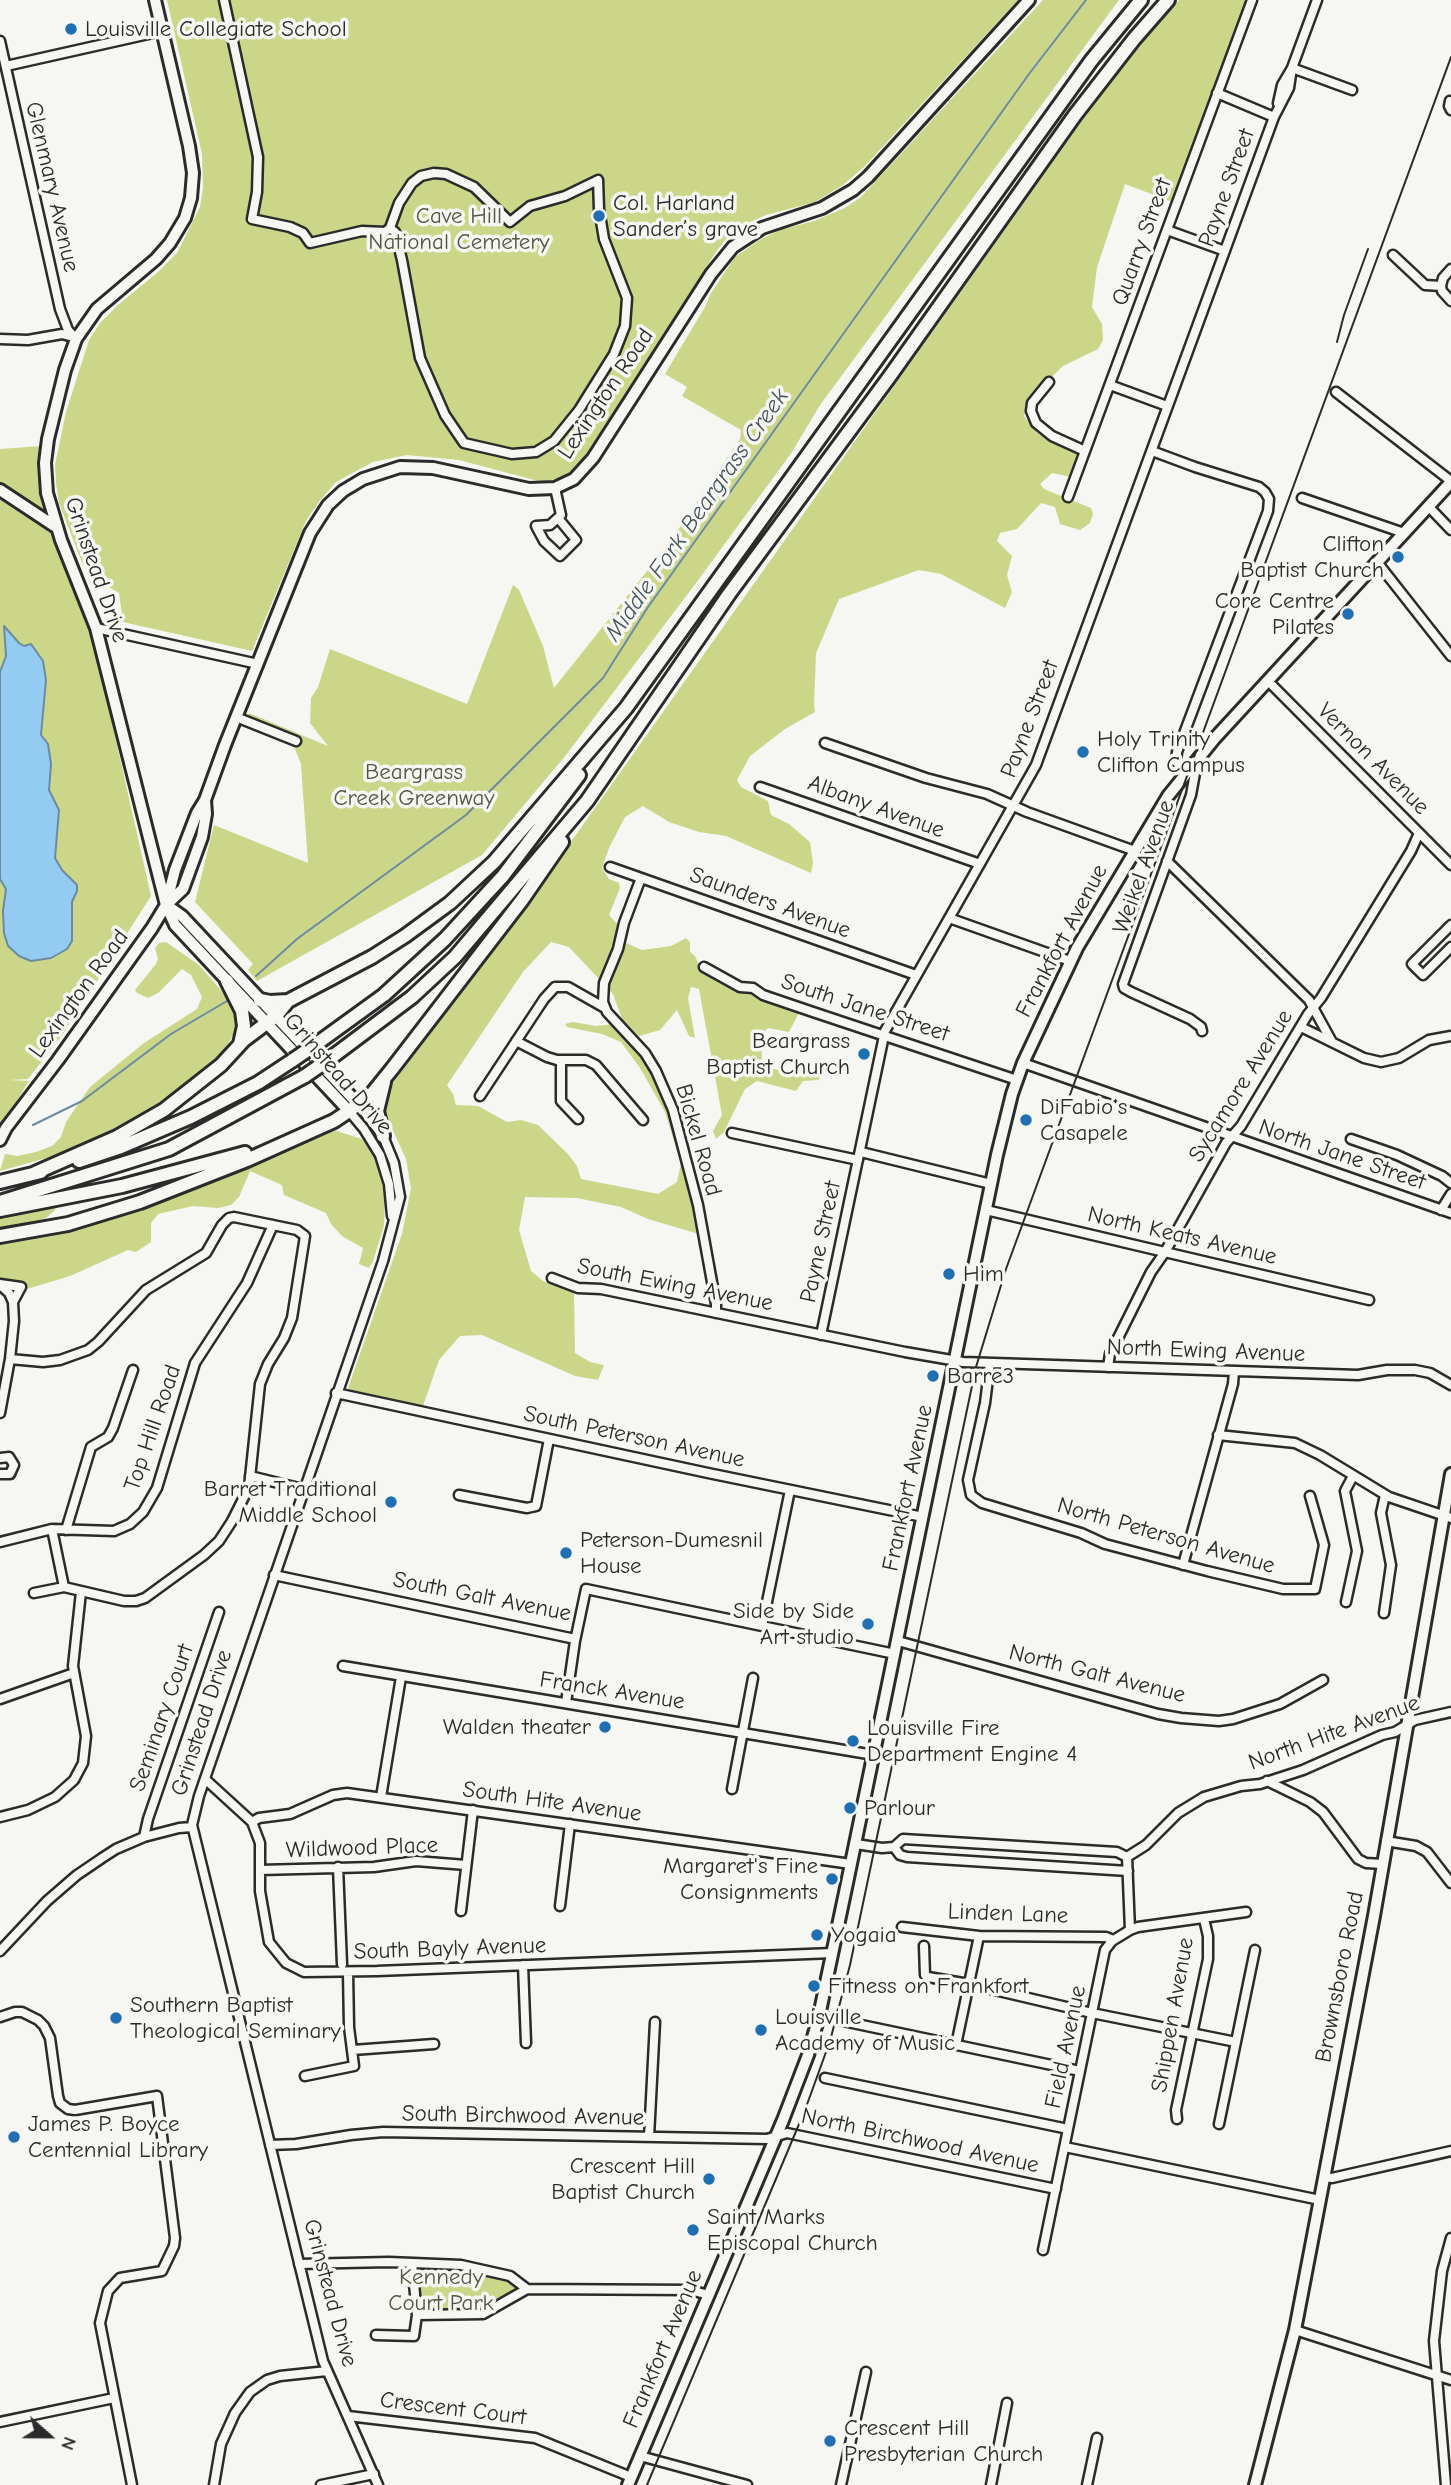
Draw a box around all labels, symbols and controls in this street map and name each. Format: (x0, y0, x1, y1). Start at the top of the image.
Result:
place label: Louisville Collegiate School (85, 15, 347, 43)
marker: Louisville Collegiate School (63, 21, 79, 37)
street label: Glenmary Avenue (19, 99, 85, 275)
street label: Payne Street (1193, 125, 1261, 251)
street label: Quarry Street (1106, 174, 1178, 310)
place label: Col. Harland Sander’s grave (613, 189, 758, 243)
park label: Cave Hill National Cemetery (368, 202, 550, 256)
marker: Col. Harland Sander’s grave (591, 208, 607, 224)
street label: Lexington Road (552, 323, 660, 465)
water label: Middle Fork Beargrass Creek (599, 383, 795, 647)
street label: Grinstead Drive (58, 494, 134, 646)
place label: Clifton Baptist Church (1240, 530, 1384, 584)
marker: Clifton Baptist Church (1390, 549, 1406, 565)
place label: Core Centre Pilates (1215, 587, 1334, 641)
marker: Core Centre Pilates (1340, 606, 1356, 622)
street label: Payne Street (995, 656, 1065, 782)
street label: Vernon Avenue (1311, 697, 1435, 821)
place label: Holy Trinity Clifton Campus (1097, 725, 1245, 779)
marker: Holy Trinity Clifton Campus (1075, 744, 1091, 760)
park label: Beargrass Creek Greenway (333, 758, 495, 812)
street label: Albany Avenue (804, 770, 948, 844)
street label: Weikel Avenue (1107, 796, 1181, 938)
street label: Frankfort Avenue (1010, 860, 1114, 1022)
street label: Saunders Avenue (686, 861, 854, 945)
street label: Lexington Road (23, 924, 135, 1064)
street label: South Jane Street (777, 968, 953, 1048)
street label: Sycamore Avenue (1183, 1005, 1299, 1167)
street label: Grinstead Drive (278, 1008, 398, 1140)
place label: Beargrass Baptist Church (706, 1027, 850, 1081)
marker: Beargrass Baptist Church (856, 1046, 872, 1062)
street label: Bickel Road (669, 1081, 727, 1199)
place label: DiFabio's Casapele (1040, 1093, 1128, 1147)
marker: DiFabio's Casapele (1018, 1112, 1034, 1128)
street label: North Jane Street (1255, 1113, 1429, 1197)
street label: Payne Street (795, 1179, 847, 1305)
street label: North Keats Avenue (1085, 1201, 1279, 1271)
street label: South Ewing Avenue (575, 1252, 775, 1318)
place label: Him (963, 1260, 1004, 1288)
marker: Him (941, 1266, 957, 1282)
street label: North Ewing Avenue (1106, 1334, 1306, 1368)
street label: Top Hill Road (119, 1361, 187, 1495)
place label: Barre3 (947, 1362, 1014, 1390)
marker: Barre3 (925, 1368, 941, 1384)
street label: South Peterson Avenue (521, 1400, 747, 1474)
street label: Frankfort Avenue (877, 1402, 939, 1574)
place label: Barret Traditional Middle School (204, 1475, 377, 1529)
street label: North Peterson Avenue (1054, 1492, 1278, 1580)
marker: Barret Traditional Middle School (383, 1494, 399, 1510)
place label: Peterson-Dumesnil House (580, 1526, 763, 1580)
marker: Peterson-Dumesnil House (558, 1545, 574, 1561)
street label: South Galt Avenue (391, 1566, 573, 1628)
place label: Side by Side Art studio (733, 1597, 854, 1651)
marker: Side by Side Art studio (860, 1616, 876, 1632)
street label: North Galt Avenue (1006, 1639, 1188, 1709)
street label: Seminary Court (124, 1641, 200, 1795)
street label: Grinstead Drive (165, 1647, 239, 1799)
street label: Franck Avenue (537, 1666, 687, 1716)
street label: North Hite Avenue (1245, 1689, 1423, 1777)
place label: Walden theater (443, 1713, 591, 1741)
place label: Louisville Fire Department Engine 4 (867, 1714, 1077, 1768)
marker: Walden theater (597, 1719, 613, 1735)
marker: Louisville Fire Department Engine 4 (845, 1733, 861, 1749)
street label: South Hite Avenue (461, 1776, 643, 1828)
place label: Parlour (864, 1794, 935, 1822)
marker: Parlour (842, 1800, 858, 1816)
street label: Wildwood Place (285, 1832, 439, 1864)
place label: Margaret's Fine Consignments (663, 1852, 818, 1906)
marker: Margaret's Fine Consignments (824, 1871, 840, 1887)
street label: Brownsboro Road (1310, 1889, 1370, 2065)
street label: Linden Lane (947, 1898, 1069, 1930)
place label: Yogaia (831, 1921, 897, 1949)
marker: Yogaia (809, 1927, 825, 1943)
street label: South Bayly Avenue (353, 1932, 547, 1966)
street label: Shippen Avenue (1146, 1935, 1200, 2095)
place label: Fitness on Frankfort (828, 1972, 1028, 2000)
marker: Fitness on Frankfort (806, 1978, 822, 1994)
street label: Field Avenue (1040, 1983, 1092, 2111)
place label: Southern Baptist Theological Seminary (130, 1991, 341, 2045)
place label: Louisville Academy of Music (775, 2003, 955, 2057)
marker: Southern Baptist Theological Seminary (108, 2010, 124, 2026)
marker: Louisville Academy of Music (753, 2022, 769, 2038)
street label: South Birchwood Avenue (402, 2100, 644, 2132)
street label: North Birchwood Avenue (799, 2102, 1041, 2180)
place label: James P. Boyce Centennial Library (28, 2110, 208, 2164)
marker: James P. Boyce Centennial Library (6, 2129, 22, 2145)
place label: Crescent Hill Baptist Church (551, 2152, 695, 2206)
marker: Crescent Hill Baptist Church (701, 2171, 717, 2187)
place label: Saint Marks Episcopal Church (707, 2203, 878, 2257)
street label: Grinstead Drive (297, 2216, 363, 2370)
marker: Saint Marks Episcopal Church (685, 2222, 701, 2238)
park label: Kennedy Court Park (388, 2263, 494, 2317)
street label: Frankfort Avenue (617, 2266, 709, 2432)
street label: Crescent Court (378, 2386, 528, 2432)
north arrow (14, 2401, 84, 2471)
place label: Crescent Hill Presbyterian Church (844, 2414, 1043, 2468)
marker: Crescent Hill Presbyterian Church (822, 2433, 838, 2449)
text: N (56, 2434, 81, 2453)

